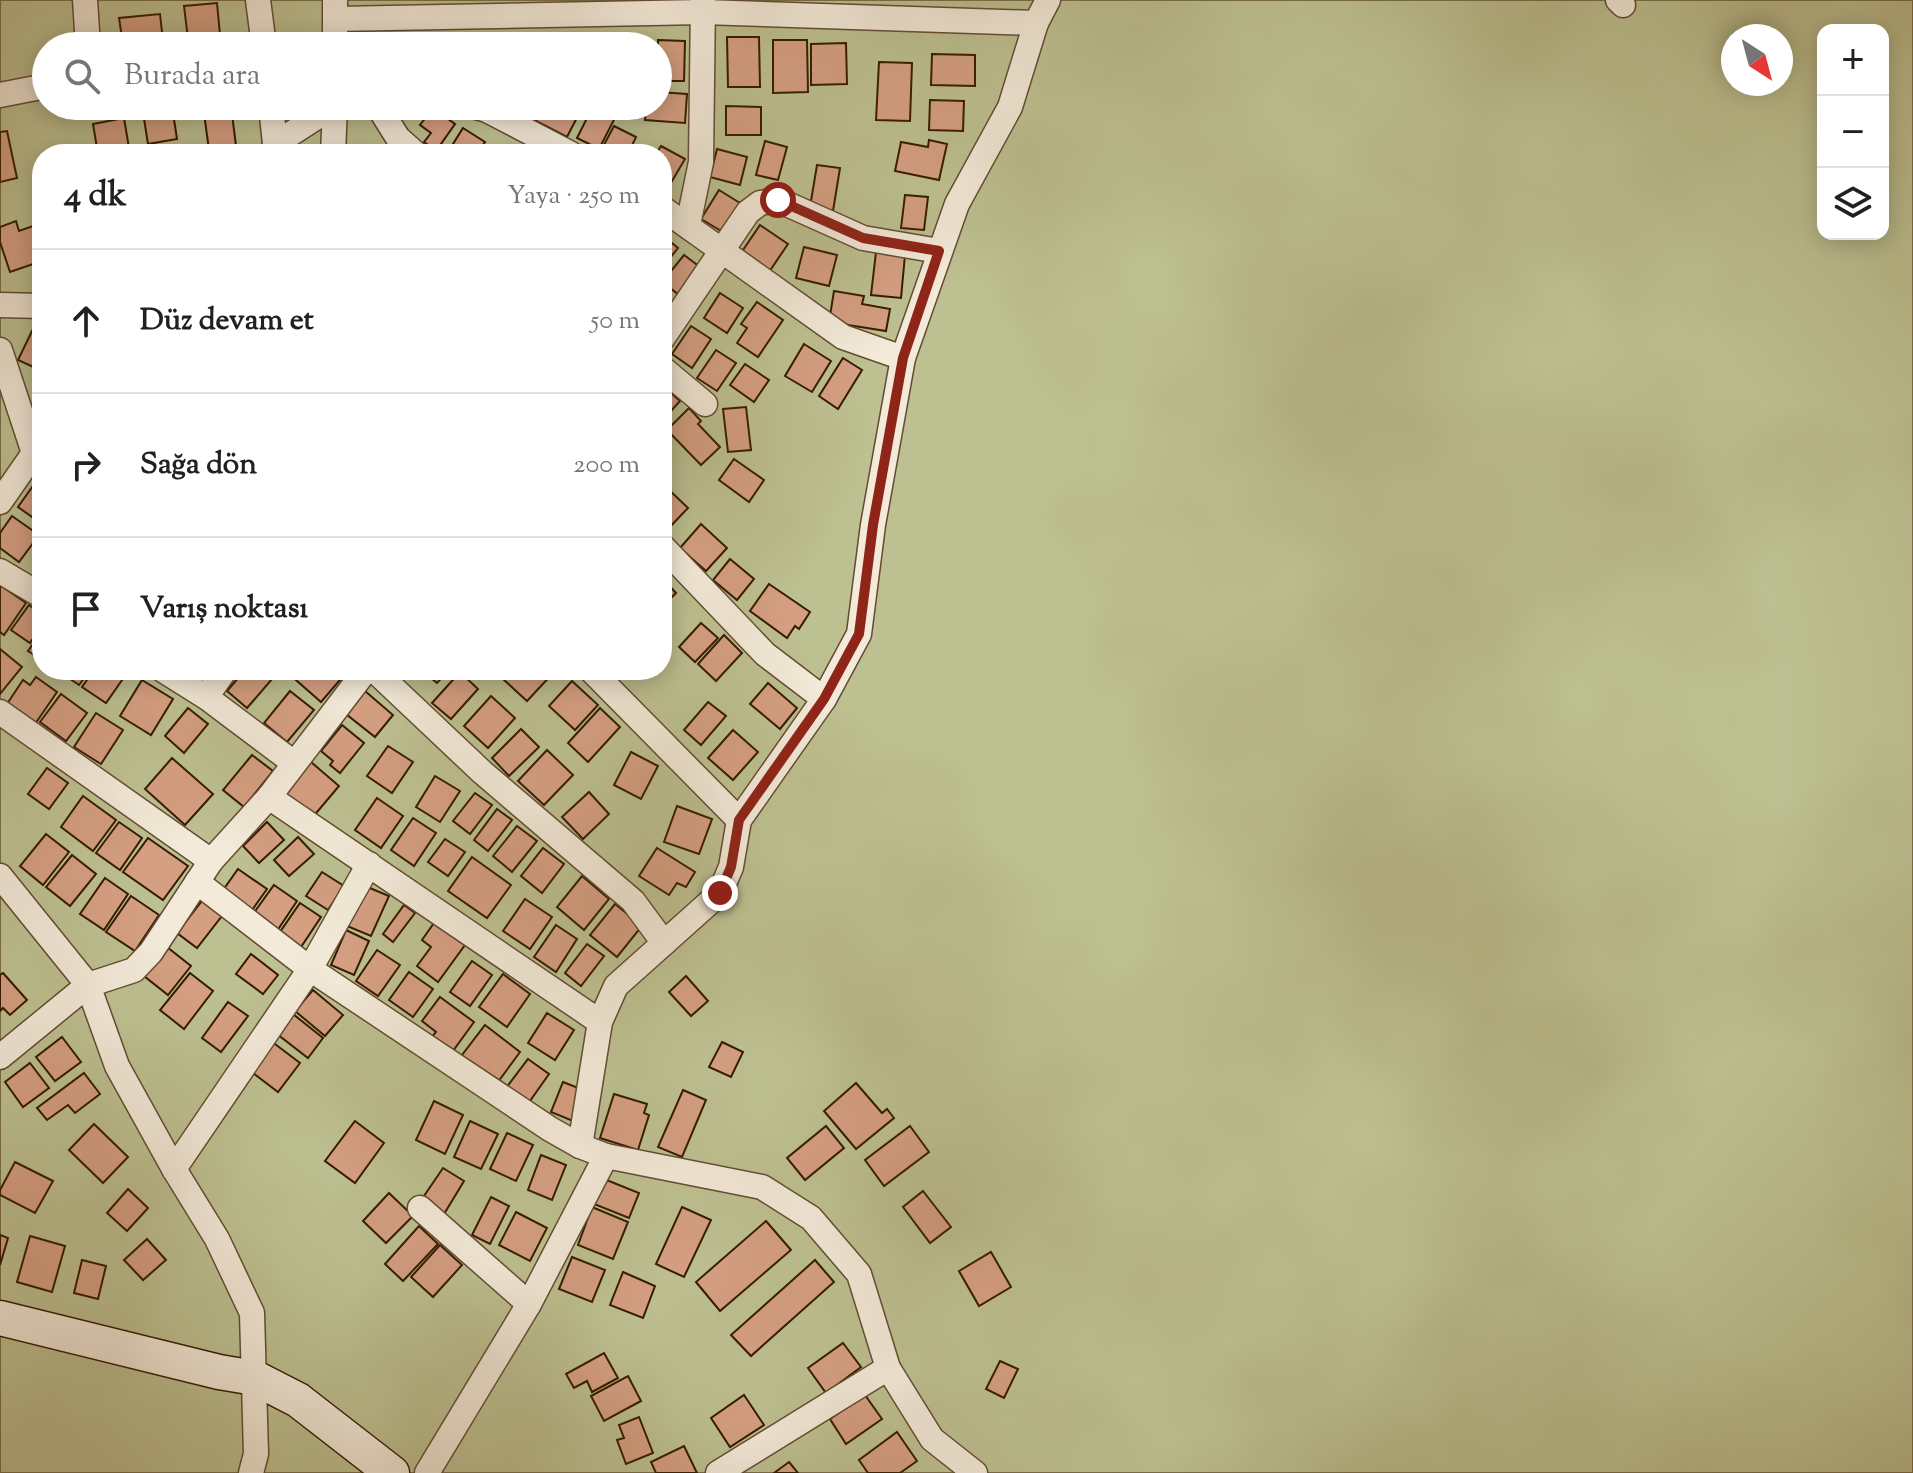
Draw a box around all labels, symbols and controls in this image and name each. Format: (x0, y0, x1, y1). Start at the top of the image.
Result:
north arrow (1721, 24, 1793, 96)
map controls (1817, 24, 1889, 240)
button: + (1817, 24, 1889, 96)
search box (32, 32, 672, 120)
icon: search (60, 54, 104, 98)
text: Burada ara (124, 55, 261, 98)
button: − (1817, 96, 1889, 168)
button: layers (1817, 168, 1889, 240)
text: 4 dk (64, 172, 126, 221)
text: Yaya · 250 m (507, 178, 640, 215)
route start (760, 182, 796, 218)
icon: ahead (64, 299, 108, 343)
text: Düz devam et (140, 300, 314, 343)
text: 50 m (590, 303, 640, 340)
icon: right (64, 443, 108, 487)
text: Sağa dön (140, 444, 257, 487)
text: 200 m (573, 447, 640, 484)
icon: arrive (64, 587, 108, 631)
text: Varış noktası (140, 588, 308, 631)
route end (702, 875, 738, 911)

